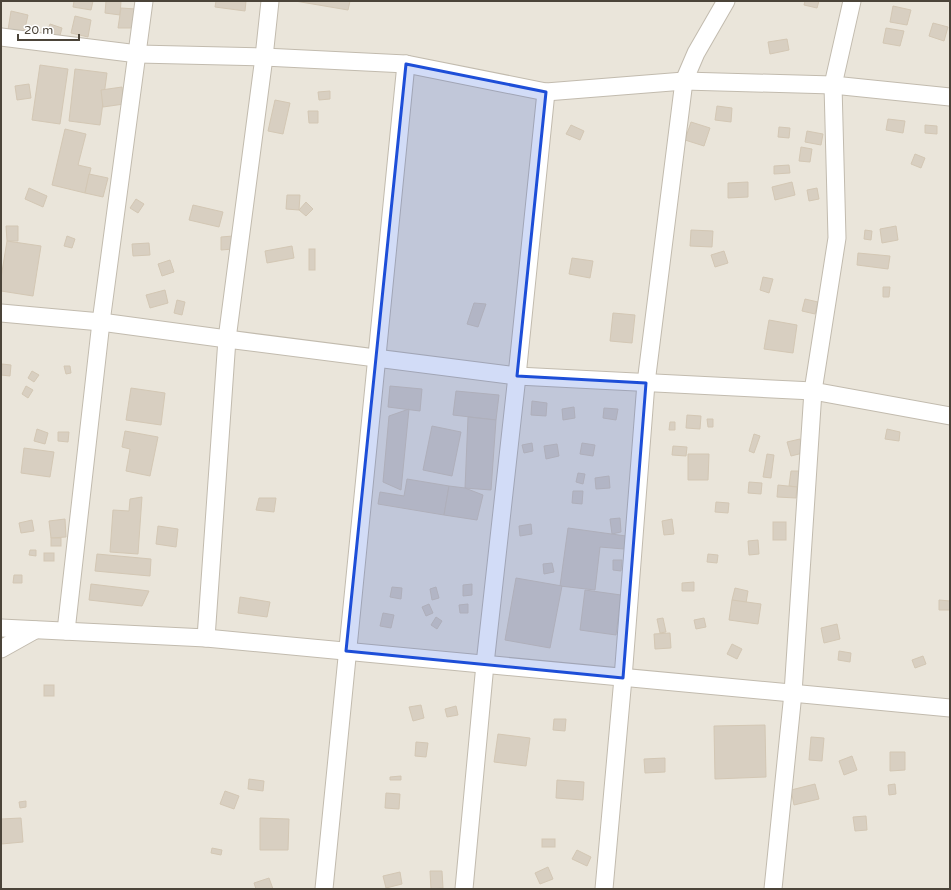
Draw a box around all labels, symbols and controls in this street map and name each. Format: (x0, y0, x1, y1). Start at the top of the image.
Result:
scale bar (18, 16, 79, 42)
text: 20 m (24, 23, 53, 37)

